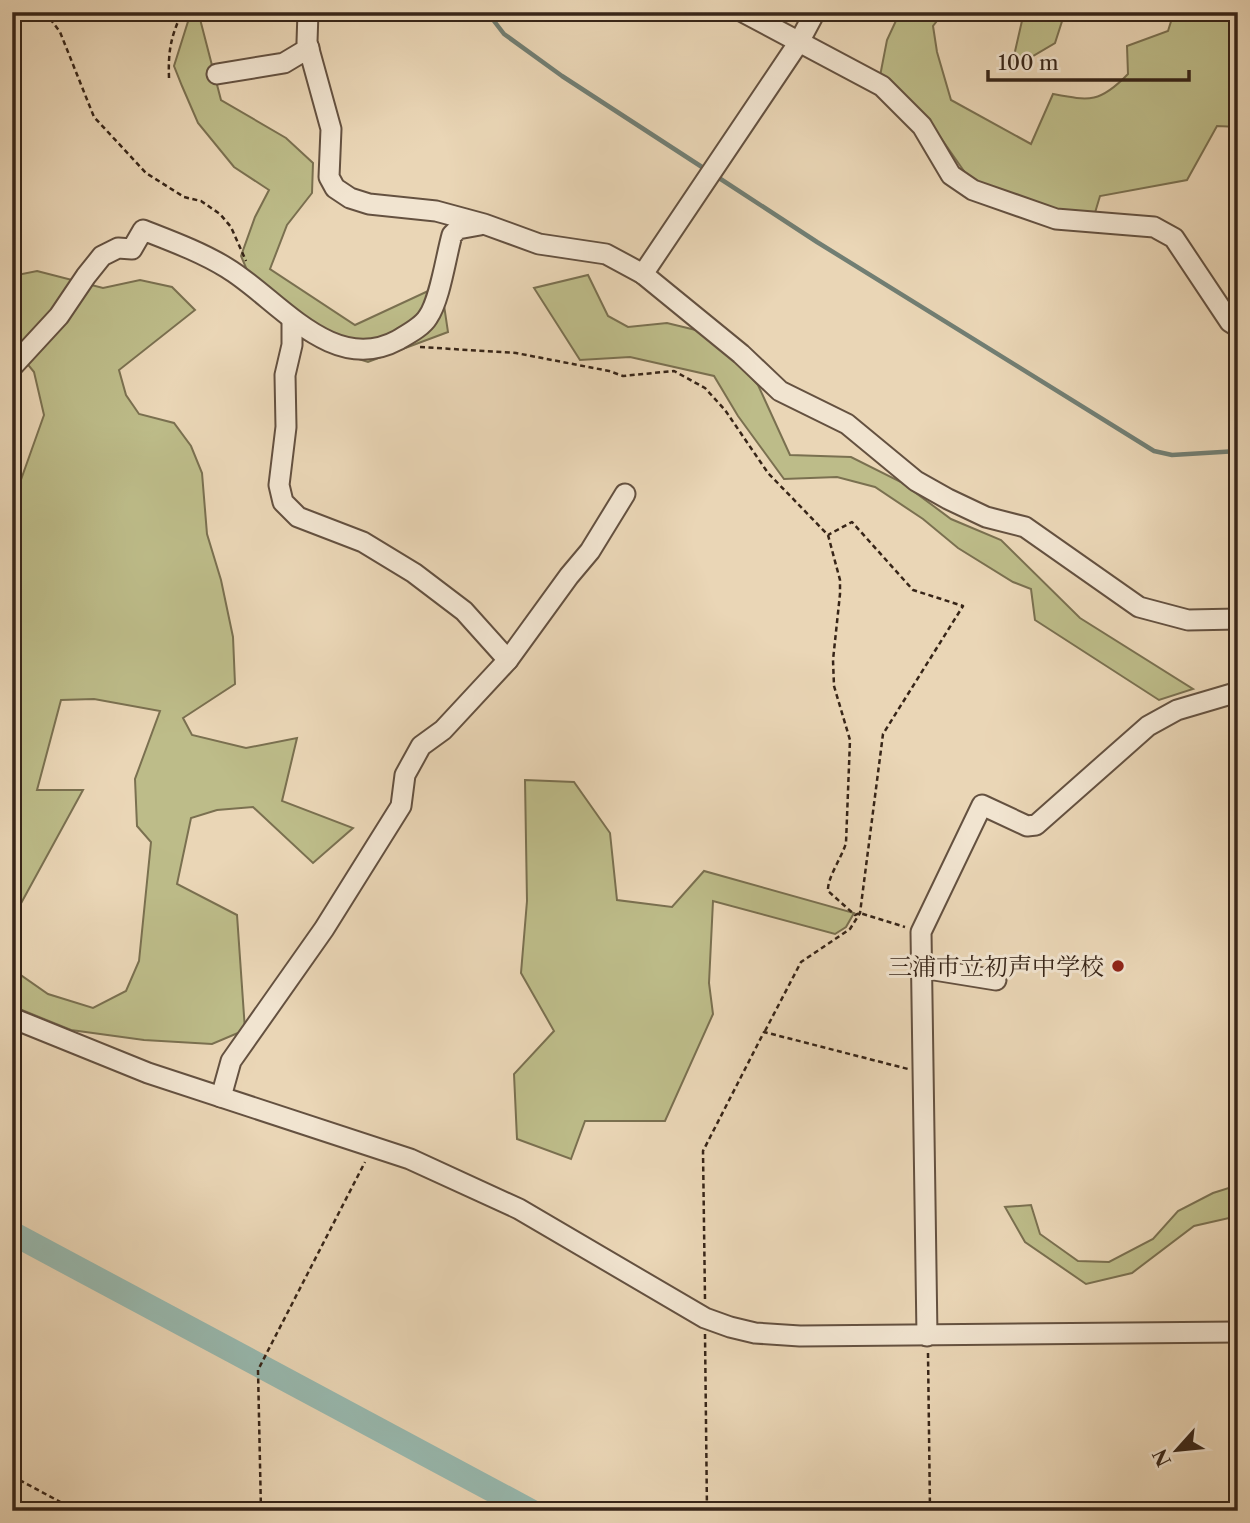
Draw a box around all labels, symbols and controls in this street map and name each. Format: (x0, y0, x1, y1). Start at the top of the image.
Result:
scale bar (988, 38, 1189, 82)
text: 100 m (998, 50, 1059, 75)
place label: 三浦市立初声中学校 (888, 952, 1104, 981)
marker: 三浦市立初声中学校 (1110, 958, 1126, 974)
north arrow (1142, 1414, 1212, 1484)
text: N (1148, 1445, 1176, 1470)

